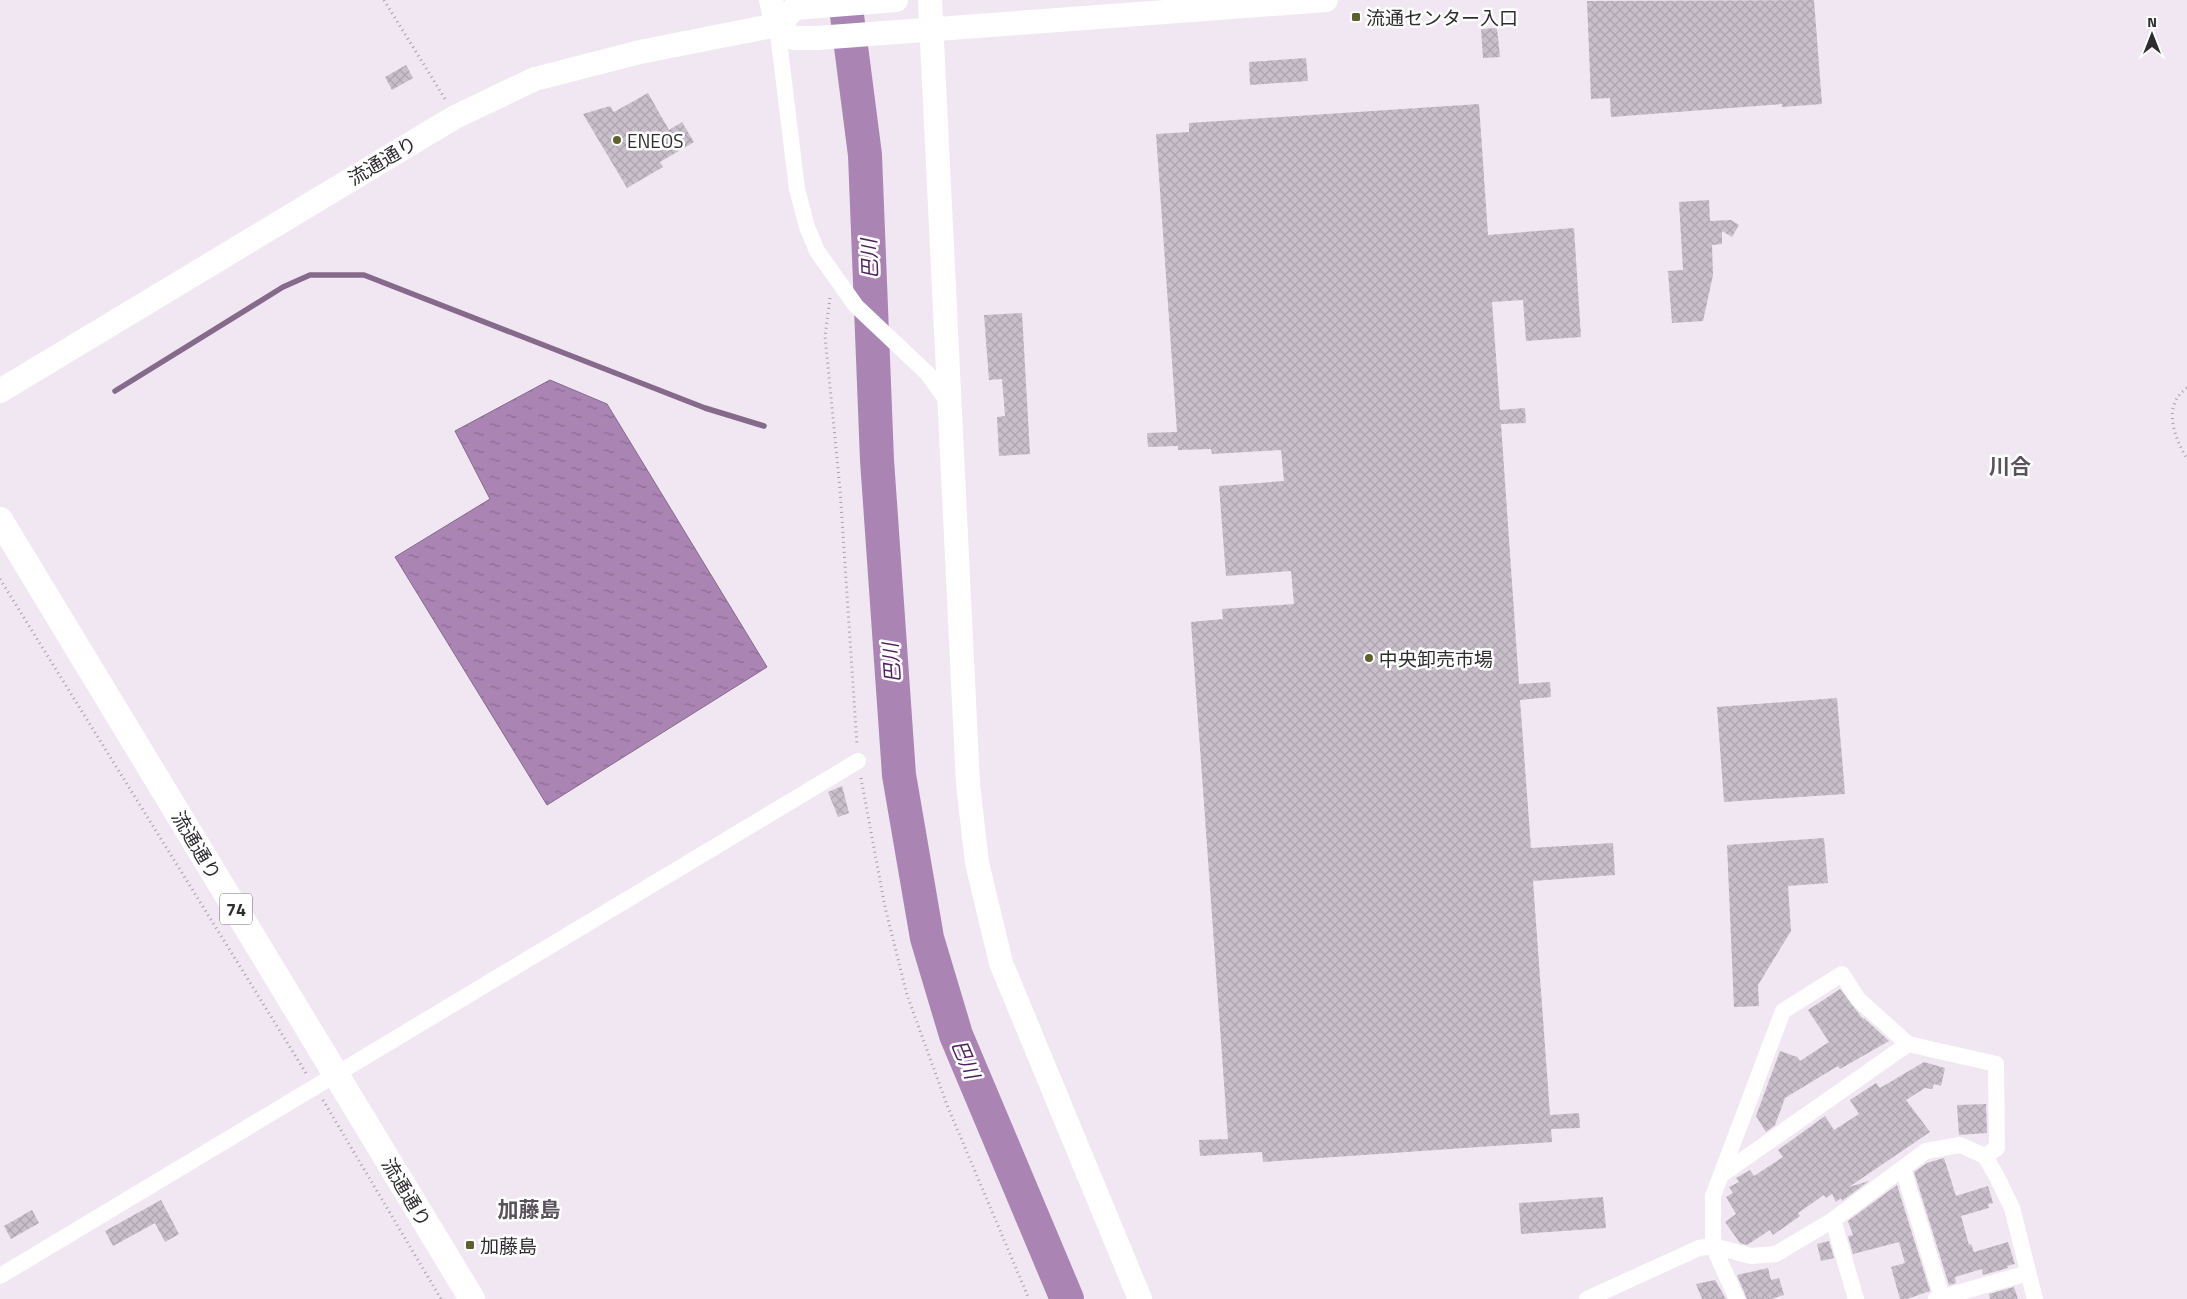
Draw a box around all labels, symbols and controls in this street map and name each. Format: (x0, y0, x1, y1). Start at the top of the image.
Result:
place label: 流通センター入口 (1366, 3, 1518, 32)
north arrow (2127, 10, 2177, 60)
marker: 流通センター入口 (1350, 11, 1362, 23)
text: N (2147, 11, 2157, 32)
place label: ENEOS (627, 126, 684, 155)
street label: 流通通り (342, 128, 422, 192)
marker: ENEOS (611, 134, 623, 146)
water label: 巴川 (853, 236, 885, 280)
district label: 川合 (1989, 450, 2031, 482)
water label: 巴川 (874, 640, 908, 684)
place label: 中央卸売市場 (1379, 644, 1493, 673)
marker: 中央卸売市場 (1363, 652, 1375, 664)
street label: 流通通り (165, 805, 229, 885)
road number: 74 (220, 894, 252, 924)
water label: 巴川 (944, 1035, 989, 1085)
street label: 流通通り (375, 1152, 439, 1232)
district label: 加藤島 (498, 1193, 561, 1225)
place label: 加藤島 (480, 1231, 537, 1260)
marker: 加藤島 (464, 1239, 476, 1251)

